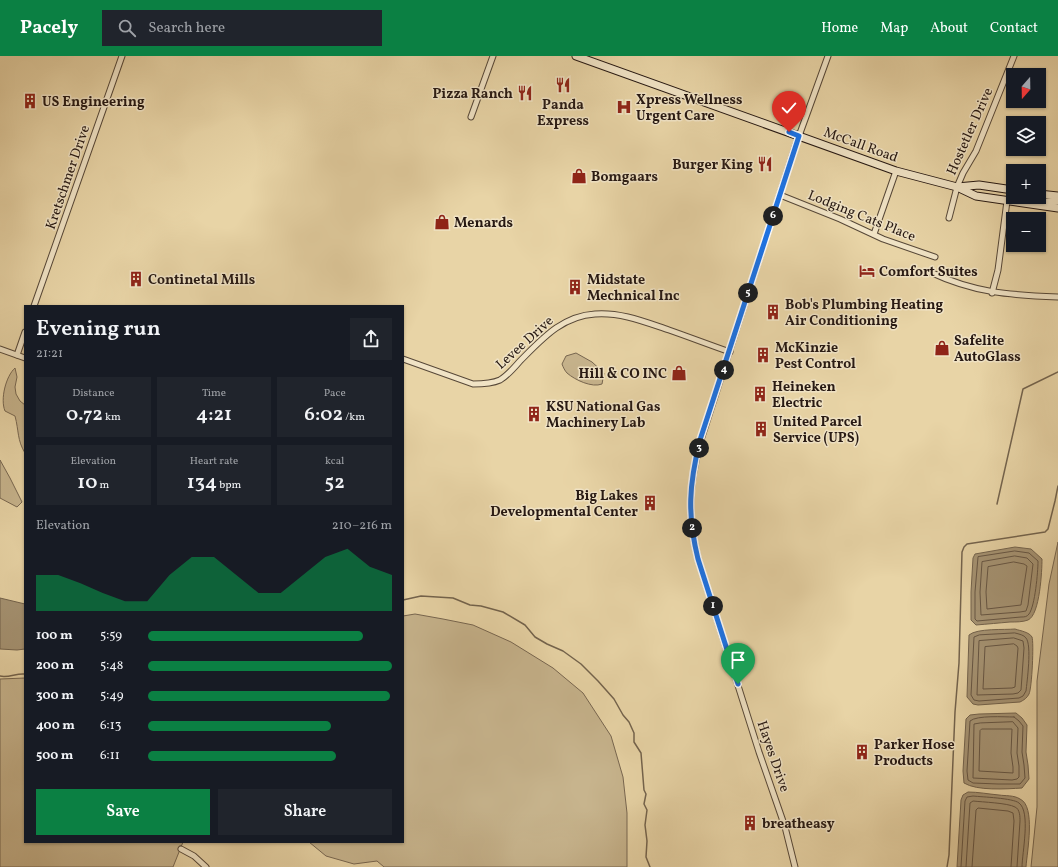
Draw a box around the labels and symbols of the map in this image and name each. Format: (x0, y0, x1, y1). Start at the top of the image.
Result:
north arrow (1006, 68, 1046, 108)
restaurant icon: Panda Express (554, 76, 572, 94)
restaurant icon: Pizza Ranch (516, 84, 534, 102)
street label: Hostetler Drive (943, 84, 998, 178)
place label: Pizza Ranch (432, 85, 513, 104)
place label: Xpress Wellness Urgent Care (636, 91, 742, 126)
pin (772, 91, 806, 132)
building icon: US Engineering (21, 92, 39, 110)
place label: US Engineering (42, 93, 145, 112)
place label: Panda Express (537, 96, 589, 131)
hospital icon: Xpress Wellness Urgent Care (615, 98, 633, 116)
street label: Kretschmer Drive (42, 123, 95, 232)
street label: McCall Road (821, 123, 900, 168)
restaurant icon: Burger King (756, 155, 774, 173)
place label: Burger King (672, 156, 753, 175)
shop icon: Bomgaars (570, 167, 588, 185)
place label: Bomgaars (591, 168, 658, 187)
street label: Lodging Cats Place (805, 186, 918, 247)
pin: 6 (763, 206, 783, 226)
shop icon: Menards (433, 213, 451, 231)
place label: Menards (454, 214, 513, 233)
hotel icon: Comfort Suites (858, 262, 876, 280)
place label: Comfort Suites (879, 263, 978, 282)
building icon: Continetal Mills (127, 270, 145, 288)
place label: Continetal Mills (148, 271, 255, 290)
place label: Midstate Mechnical Inc (587, 271, 680, 306)
building icon: Midstate Mechnical Inc (566, 278, 584, 296)
pin: 5 (738, 283, 758, 303)
place label: Bob's Plumbing Heating Air Conditioning (785, 296, 943, 331)
building icon: Bob's Plumbing Heating Air Conditioning (764, 303, 782, 321)
street label: Levee Drive (492, 312, 558, 374)
place label: Safelite AutoGlass (954, 332, 1021, 367)
place label: McKinzie Pest Control (775, 339, 856, 374)
shop icon: Safelite AutoGlass (933, 339, 951, 357)
building icon: McKinzie Pest Control (754, 346, 772, 364)
pin: 4 (714, 360, 734, 380)
shop icon: Hill & CO INC (670, 364, 688, 382)
place label: Hill & CO INC (579, 365, 667, 384)
place label: Heineken Electric (772, 378, 836, 413)
building icon: Heineken Electric (751, 385, 769, 403)
place label: KSU National Gas Machinery Lab (546, 398, 660, 433)
building icon: KSU National Gas Machinery Lab (525, 405, 543, 423)
place label: United Parcel Service (UPS) (773, 413, 862, 448)
building icon: United Parcel Service (UPS) (752, 420, 770, 438)
pin: 3 (689, 438, 709, 458)
place label: Big Lakes Developmental Center (490, 487, 638, 522)
building icon: Big Lakes Developmental Center (641, 494, 659, 512)
pin: 2 (682, 518, 702, 538)
pin: 1 (703, 596, 723, 616)
pin (721, 643, 755, 684)
street label: Hayes Drive (752, 718, 794, 795)
place label: Parker Hose Products (874, 736, 955, 771)
building icon: Parker Hose Products (853, 743, 871, 761)
building icon: breatheasy (741, 814, 759, 832)
place label: breatheasy (762, 815, 835, 834)

